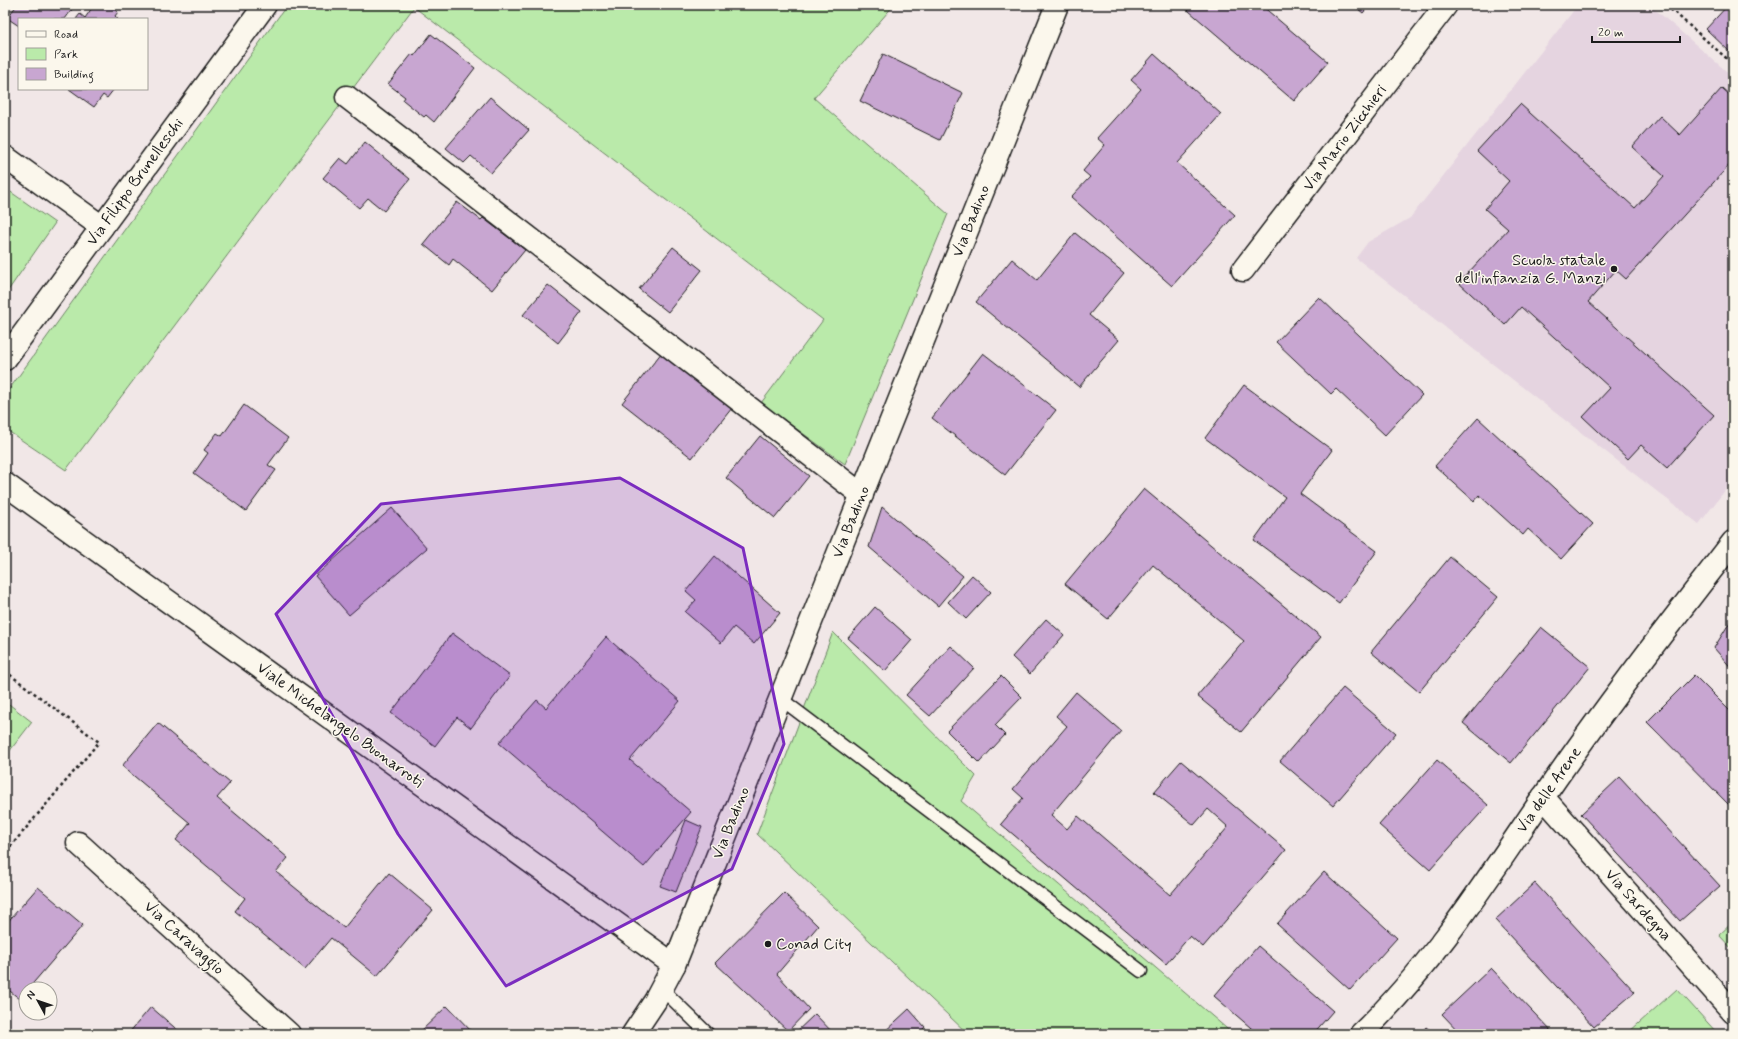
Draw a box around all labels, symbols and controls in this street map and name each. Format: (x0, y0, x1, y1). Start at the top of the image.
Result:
legend (18, 18, 148, 90)
scale bar (1592, 18, 1680, 44)
text: 20 m (1598, 25, 1624, 41)
text: Road (54, 27, 78, 43)
text: Park (54, 47, 78, 63)
text: Building (54, 67, 94, 84)
street label: Via Mario Zicchieri (1298, 80, 1392, 195)
street label: Via Filippo Brunelleschi (82, 114, 189, 250)
street label: Via Badino (947, 182, 995, 260)
place label: Scuola statale dell'infanzia G. Manzi (1455, 250, 1606, 289)
marker: Scuola statale dell'infanzia G. Manzi (1609, 264, 1619, 274)
street label: Via Badino (827, 483, 875, 561)
street label: Viale Michelangelo Buonarroti (252, 657, 428, 793)
street label: Via delle Arene (1512, 743, 1587, 837)
street label: Via Badino (707, 784, 755, 862)
street label: Via Sardegna (1600, 864, 1676, 946)
street label: Via Caravaggio (139, 896, 229, 981)
place label: Conad City (776, 934, 852, 955)
marker: Conad City (763, 939, 773, 949)
north arrow (18, 981, 58, 1021)
text: N (23, 988, 39, 1003)

